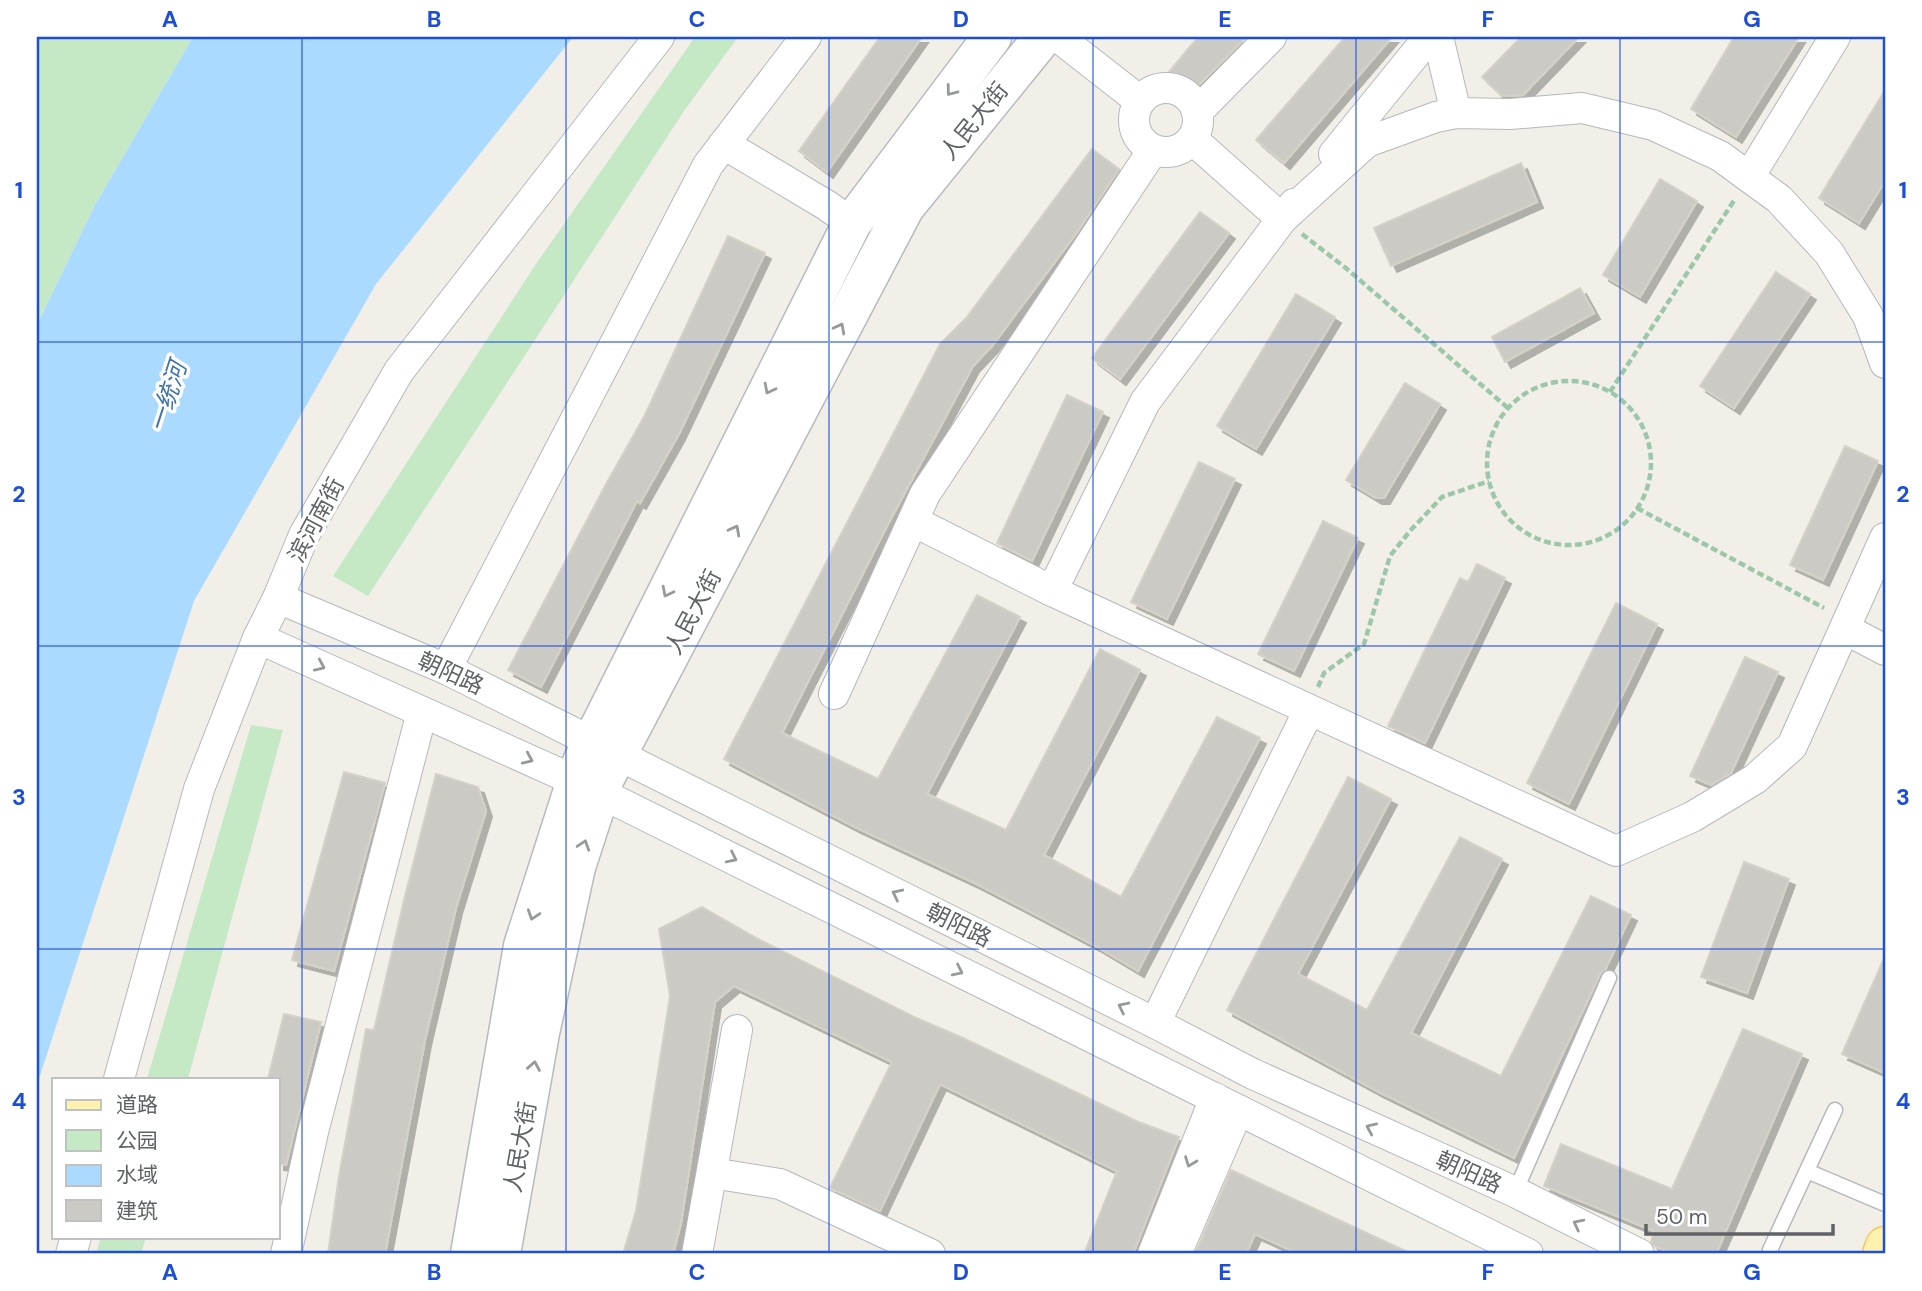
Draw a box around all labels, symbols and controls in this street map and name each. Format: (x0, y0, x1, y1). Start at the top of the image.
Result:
text: A (162, 4, 178, 34)
text: B (427, 4, 441, 34)
text: C (689, 4, 705, 34)
text: D (953, 4, 969, 34)
text: E (1218, 4, 1232, 34)
text: F (1482, 4, 1495, 34)
text: G (1743, 4, 1761, 34)
street label: 人民大街 (933, 76, 1015, 166)
one-way arrow (946, 84, 959, 96)
text: 1 (15, 175, 23, 205)
text: 1 (1899, 175, 1907, 205)
one-way arrow (832, 323, 846, 335)
water label: 一统河 (142, 354, 195, 436)
one-way arrow (764, 382, 778, 394)
street label: 滨河南街 (281, 472, 351, 568)
text: 2 (12, 479, 26, 509)
text: 2 (1896, 479, 1910, 509)
one-way arrow (727, 525, 741, 537)
street label: 人民大街 (658, 564, 728, 660)
one-way arrow (662, 585, 676, 597)
street label: 朝阳路 (413, 645, 489, 701)
one-way arrow (313, 658, 325, 672)
one-way arrow (520, 751, 533, 765)
text: 3 (12, 782, 26, 812)
text: 3 (1896, 782, 1910, 812)
one-way arrow (576, 839, 590, 851)
one-way arrow (725, 850, 737, 864)
one-way arrow (892, 889, 904, 903)
street label: 朝阳路 (921, 896, 997, 954)
one-way arrow (527, 908, 542, 920)
one-way arrow (951, 962, 963, 976)
one-way arrow (1118, 1001, 1130, 1015)
one-way arrow (526, 1060, 541, 1072)
legend (52, 1078, 280, 1238)
text: 4 (12, 1086, 27, 1116)
text: 4 (1896, 1086, 1911, 1116)
text: 道路 (116, 1091, 158, 1119)
street label: 人民大街 (497, 1099, 543, 1195)
one-way arrow (1366, 1122, 1379, 1136)
text: 公园 (116, 1127, 158, 1155)
street label: 朝阳路 (1431, 1144, 1507, 1200)
one-way arrow (1184, 1155, 1198, 1167)
text: 水域 (116, 1161, 158, 1189)
scale bar (1646, 1193, 1833, 1237)
text: 建筑 (116, 1197, 158, 1225)
text: 50 m (1656, 1203, 1707, 1231)
one-way arrow (1573, 1218, 1585, 1232)
text: A (162, 1257, 178, 1287)
text: B (427, 1257, 441, 1287)
text: C (689, 1257, 705, 1287)
text: D (953, 1257, 969, 1287)
text: E (1218, 1257, 1232, 1287)
text: F (1482, 1257, 1495, 1287)
text: G (1743, 1257, 1761, 1287)

